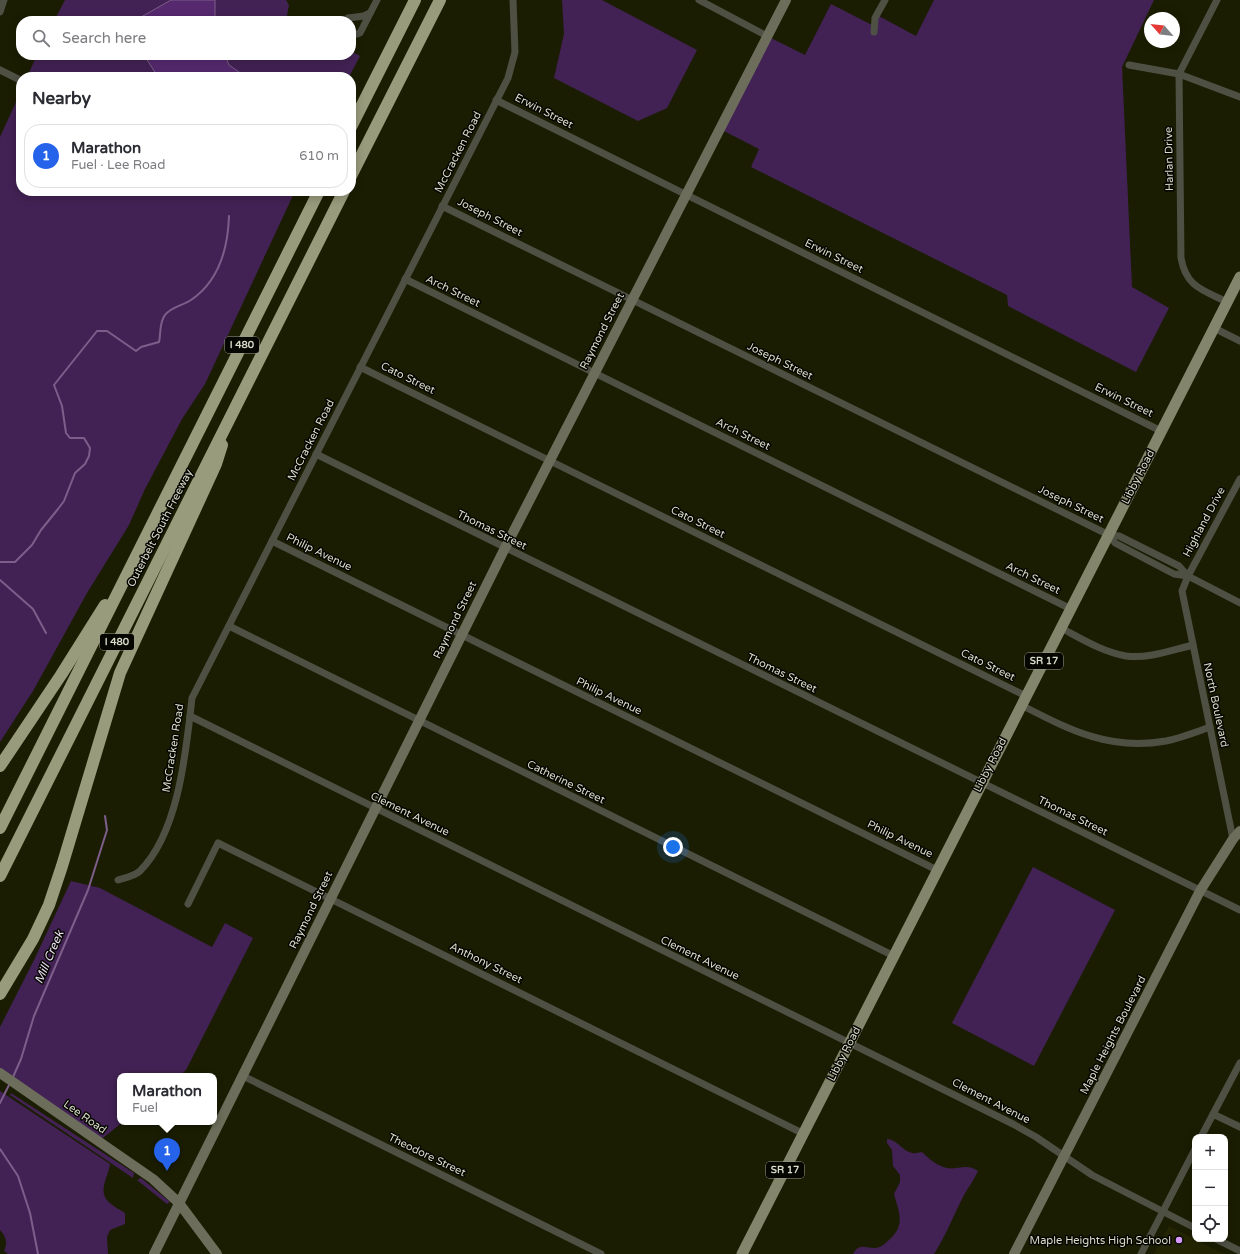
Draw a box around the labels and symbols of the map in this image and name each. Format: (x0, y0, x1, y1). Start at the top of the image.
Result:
north arrow (1144, 12, 1180, 48)
street label: Erwin Street (513, 91, 575, 131)
street label: McCracken Road (432, 109, 484, 195)
street label: Harlan Drive (1162, 127, 1176, 191)
street label: Joseph Street (455, 195, 525, 239)
street label: Erwin Street (803, 236, 865, 276)
street label: Arch Street (424, 272, 482, 310)
street label: Raymond Street (577, 290, 627, 372)
road number: I 480 (225, 337, 259, 353)
street label: Joseph Street (745, 340, 815, 382)
street label: Cato Street (379, 359, 437, 397)
street label: Erwin Street (1093, 380, 1155, 420)
street label: McCracken Road (285, 397, 337, 483)
street label: Arch Street (714, 415, 772, 453)
street label: Libby Road (1119, 448, 1157, 506)
street label: Outerbelt South Freeway (125, 467, 195, 589)
street label: Joseph Street (1036, 483, 1106, 525)
street label: Highland Drive (1180, 485, 1228, 559)
street label: Cato Street (669, 503, 727, 541)
street label: Thomas Street (455, 508, 529, 552)
street label: Philip Avenue (284, 531, 354, 573)
street label: Arch Street (1004, 559, 1062, 597)
street label: Raymond Street (431, 579, 479, 661)
road number: I 480 (100, 634, 134, 650)
street label: Cato Street (959, 646, 1017, 684)
street label: Thomas Street (745, 651, 819, 695)
road number: SR 17 (1025, 653, 1063, 669)
street label: North Boulevard (1201, 662, 1231, 749)
street label: Philip Avenue (574, 675, 644, 717)
street label: McCracken Road (160, 703, 186, 793)
street label: Libby Road (971, 736, 1009, 794)
street label: Catherine Street (525, 758, 607, 806)
street label: Clement Avenue (369, 789, 451, 839)
street label: Thomas Street (1036, 794, 1110, 838)
street label: Philip Avenue (865, 818, 935, 860)
your location (663, 837, 683, 857)
street label: Raymond Street (287, 869, 335, 951)
water label: Mill Creek (32, 927, 67, 986)
street label: Clement Avenue (659, 933, 741, 983)
street label: Anthony Street (448, 940, 524, 986)
street label: Maple Heights Boulevard (1077, 973, 1149, 1096)
street label: Libby Road (825, 1025, 863, 1083)
street label: Clement Avenue (950, 1076, 1032, 1126)
street label: Lee Road (61, 1098, 109, 1136)
street label: Theodore Street (386, 1131, 468, 1179)
pin: 1 (154, 1138, 180, 1171)
road number: SR 17 (766, 1162, 804, 1178)
place label: Maple Heights High School (1030, 1234, 1171, 1247)
marker: Maple Heights High School (1174, 1235, 1184, 1245)

